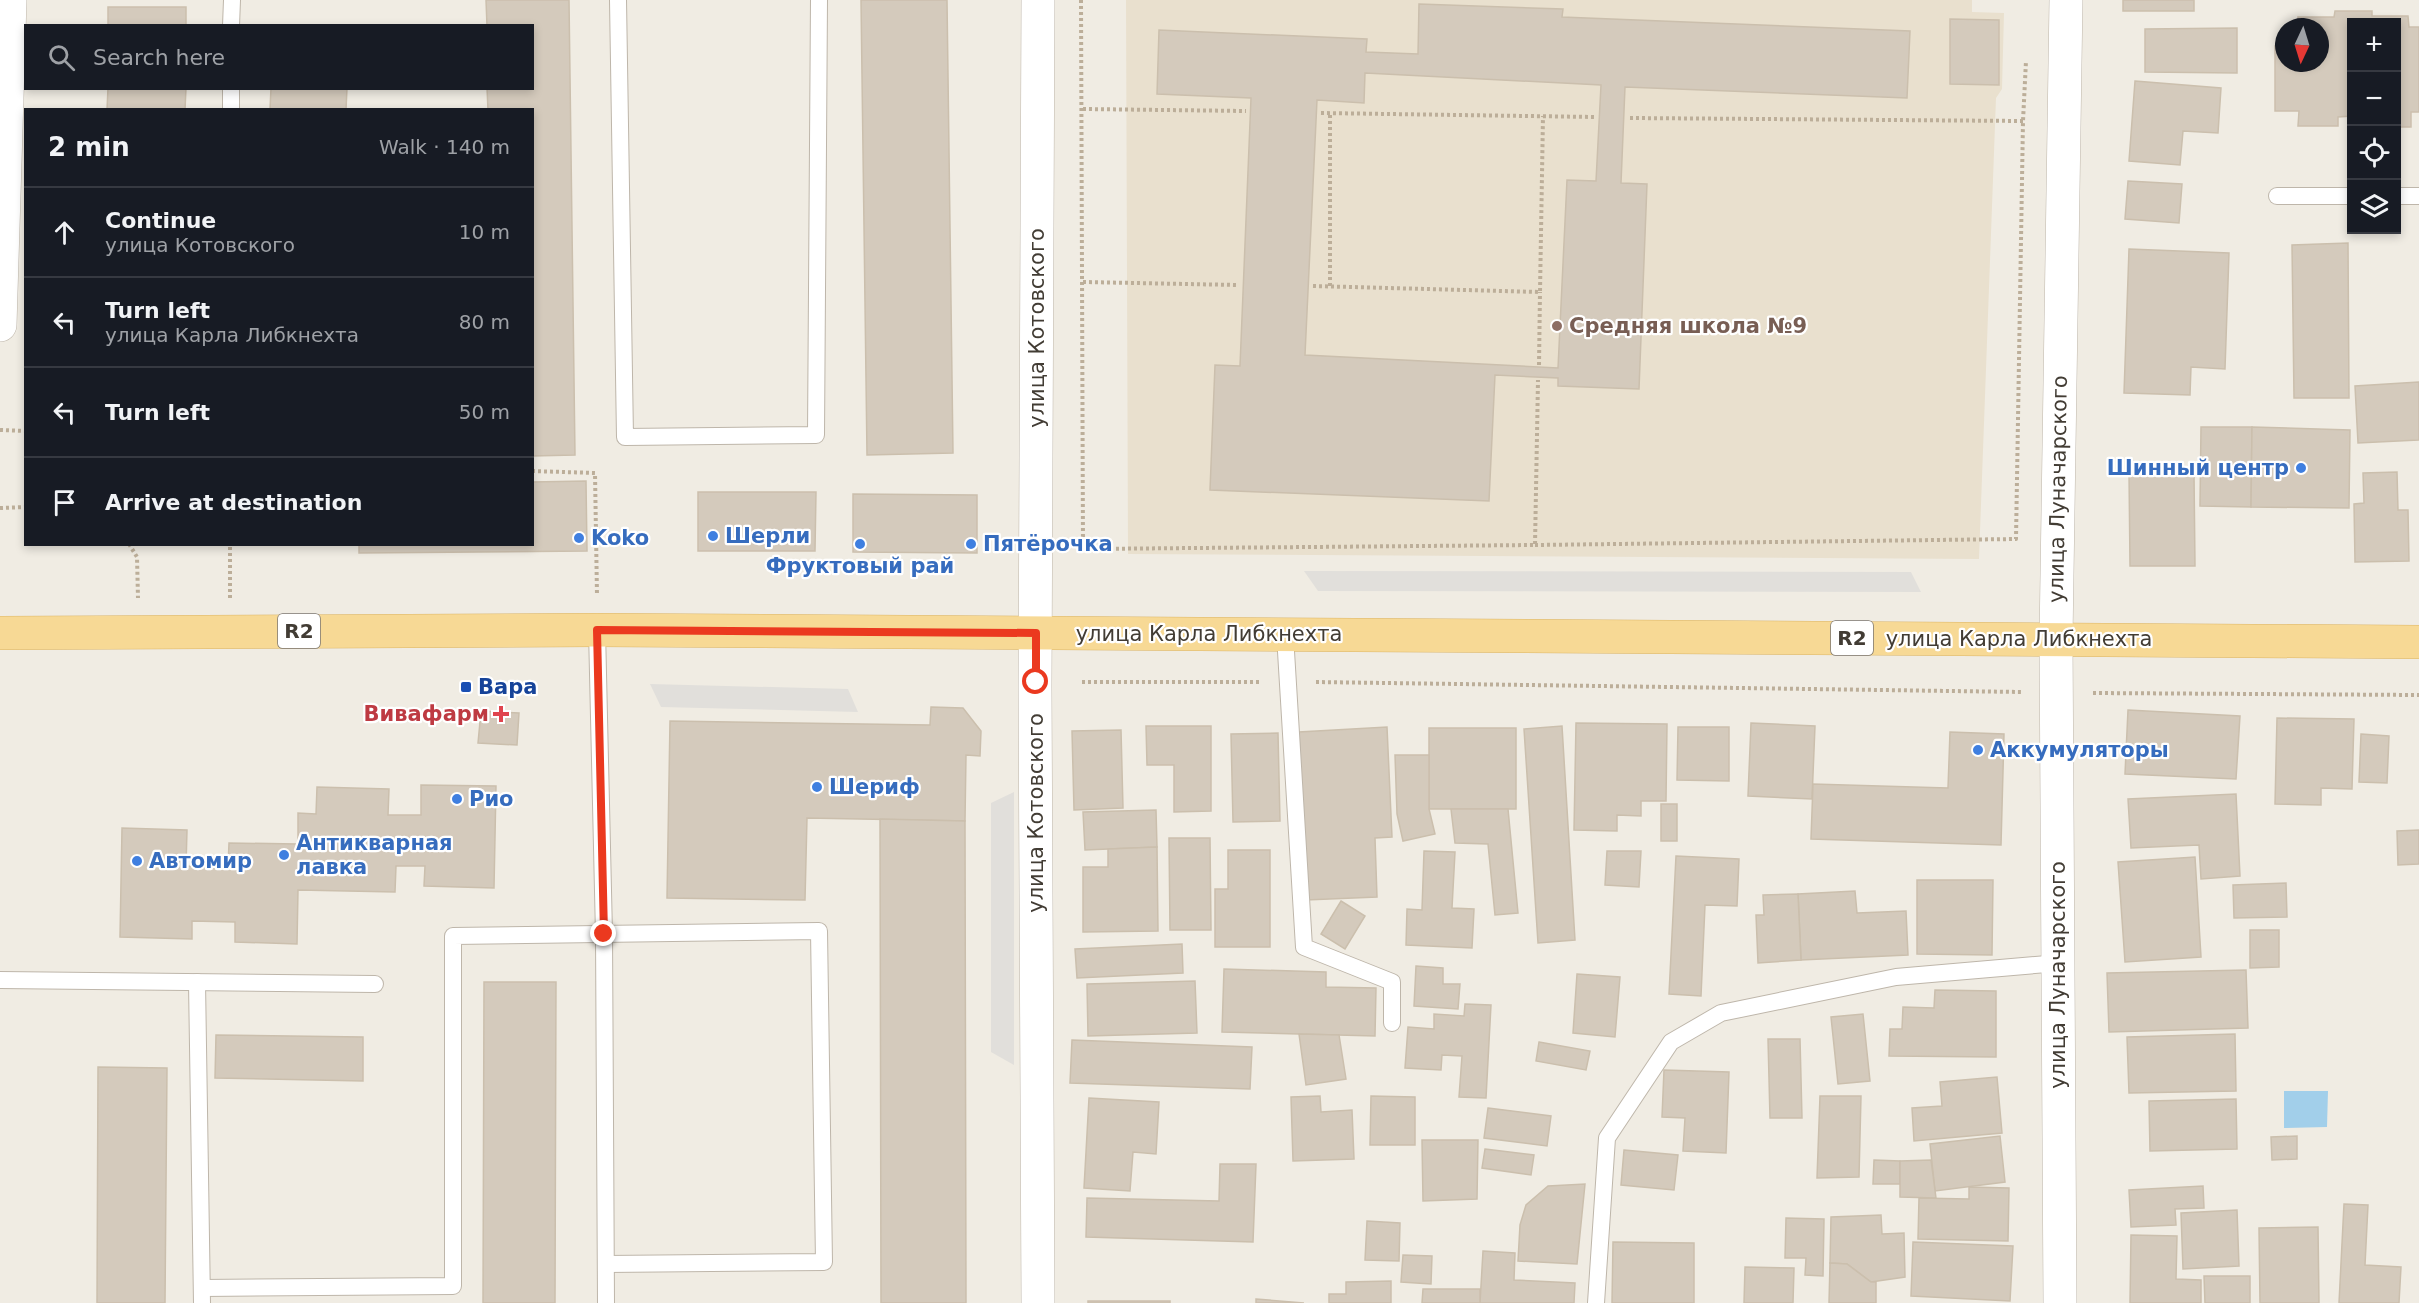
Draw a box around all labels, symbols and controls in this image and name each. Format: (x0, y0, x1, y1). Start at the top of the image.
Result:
north arrow (2275, 18, 2329, 72)
map controls (2347, 18, 2401, 234)
button: + (2347, 18, 2401, 72)
search box (24, 24, 534, 90)
icon: search (45, 41, 78, 74)
text: Search here (93, 45, 225, 70)
button: − (2347, 72, 2401, 126)
button: locate (2347, 126, 2401, 180)
text: 2 min (48, 132, 130, 162)
text: Walk · 140 m (379, 135, 510, 159)
button: layers (2347, 180, 2401, 234)
text: Continue (105, 208, 216, 233)
icon: ahead (48, 216, 81, 249)
text: 10 m (459, 220, 510, 244)
street label: улица Котовского (1025, 228, 1049, 428)
text: улица Котовского (105, 233, 295, 257)
text: Turn left (105, 298, 210, 323)
icon: left (48, 306, 81, 339)
text: 80 m (459, 310, 510, 334)
place label: Средняя школа №9 (1569, 314, 1807, 338)
marker: Средняя школа №9 (1550, 319, 1564, 333)
text: улица Карла Либкнехта (105, 323, 359, 347)
street label: улица Луначарского (2044, 375, 2072, 603)
icon: left (48, 396, 81, 429)
text: Turn left (105, 400, 210, 425)
text: 50 m (459, 400, 510, 424)
place label: Шинный центр (2107, 456, 2289, 480)
marker: Шинный центр (2294, 461, 2308, 475)
icon: arrive (48, 486, 81, 519)
text: Arrive at destination (105, 490, 362, 515)
place label: Шерли (725, 524, 810, 548)
place label: Koko (591, 526, 649, 550)
marker: Шерли (706, 529, 720, 543)
marker: Koko (572, 531, 586, 545)
place label: Пятёрочка (983, 532, 1113, 556)
marker: Фруктовый рай (853, 537, 867, 551)
marker: Пятёрочка (964, 537, 978, 551)
place label: Фруктовый рай (766, 554, 954, 578)
road number: R2 (278, 614, 320, 648)
road number: R2 (1831, 621, 1873, 655)
street label: улица Карла Либкнехта (1076, 622, 1342, 646)
street label: улица Карла Либкнехта (1886, 627, 2152, 651)
route start (1022, 668, 1048, 694)
place label: Вара (478, 675, 537, 699)
marker: Вара (459, 680, 473, 694)
place label: Вивафарм (364, 702, 489, 726)
marker: Вивафарм (494, 707, 508, 721)
street label: улица Котовского (1024, 713, 1048, 913)
place label: Аккумуляторы (1990, 738, 2169, 762)
marker: Аккумуляторы (1971, 743, 1985, 757)
place label: Шериф (829, 775, 920, 799)
marker: Шериф (810, 780, 824, 794)
place label: Рио (469, 787, 514, 811)
marker: Рио (450, 792, 464, 806)
place label: Антикварная лавка (296, 831, 453, 879)
marker: Антикварная лавка (277, 848, 291, 862)
place label: Автомир (149, 849, 252, 873)
marker: Автомир (130, 854, 144, 868)
street label: улица Луначарского (2046, 861, 2070, 1089)
route end (590, 920, 616, 946)

